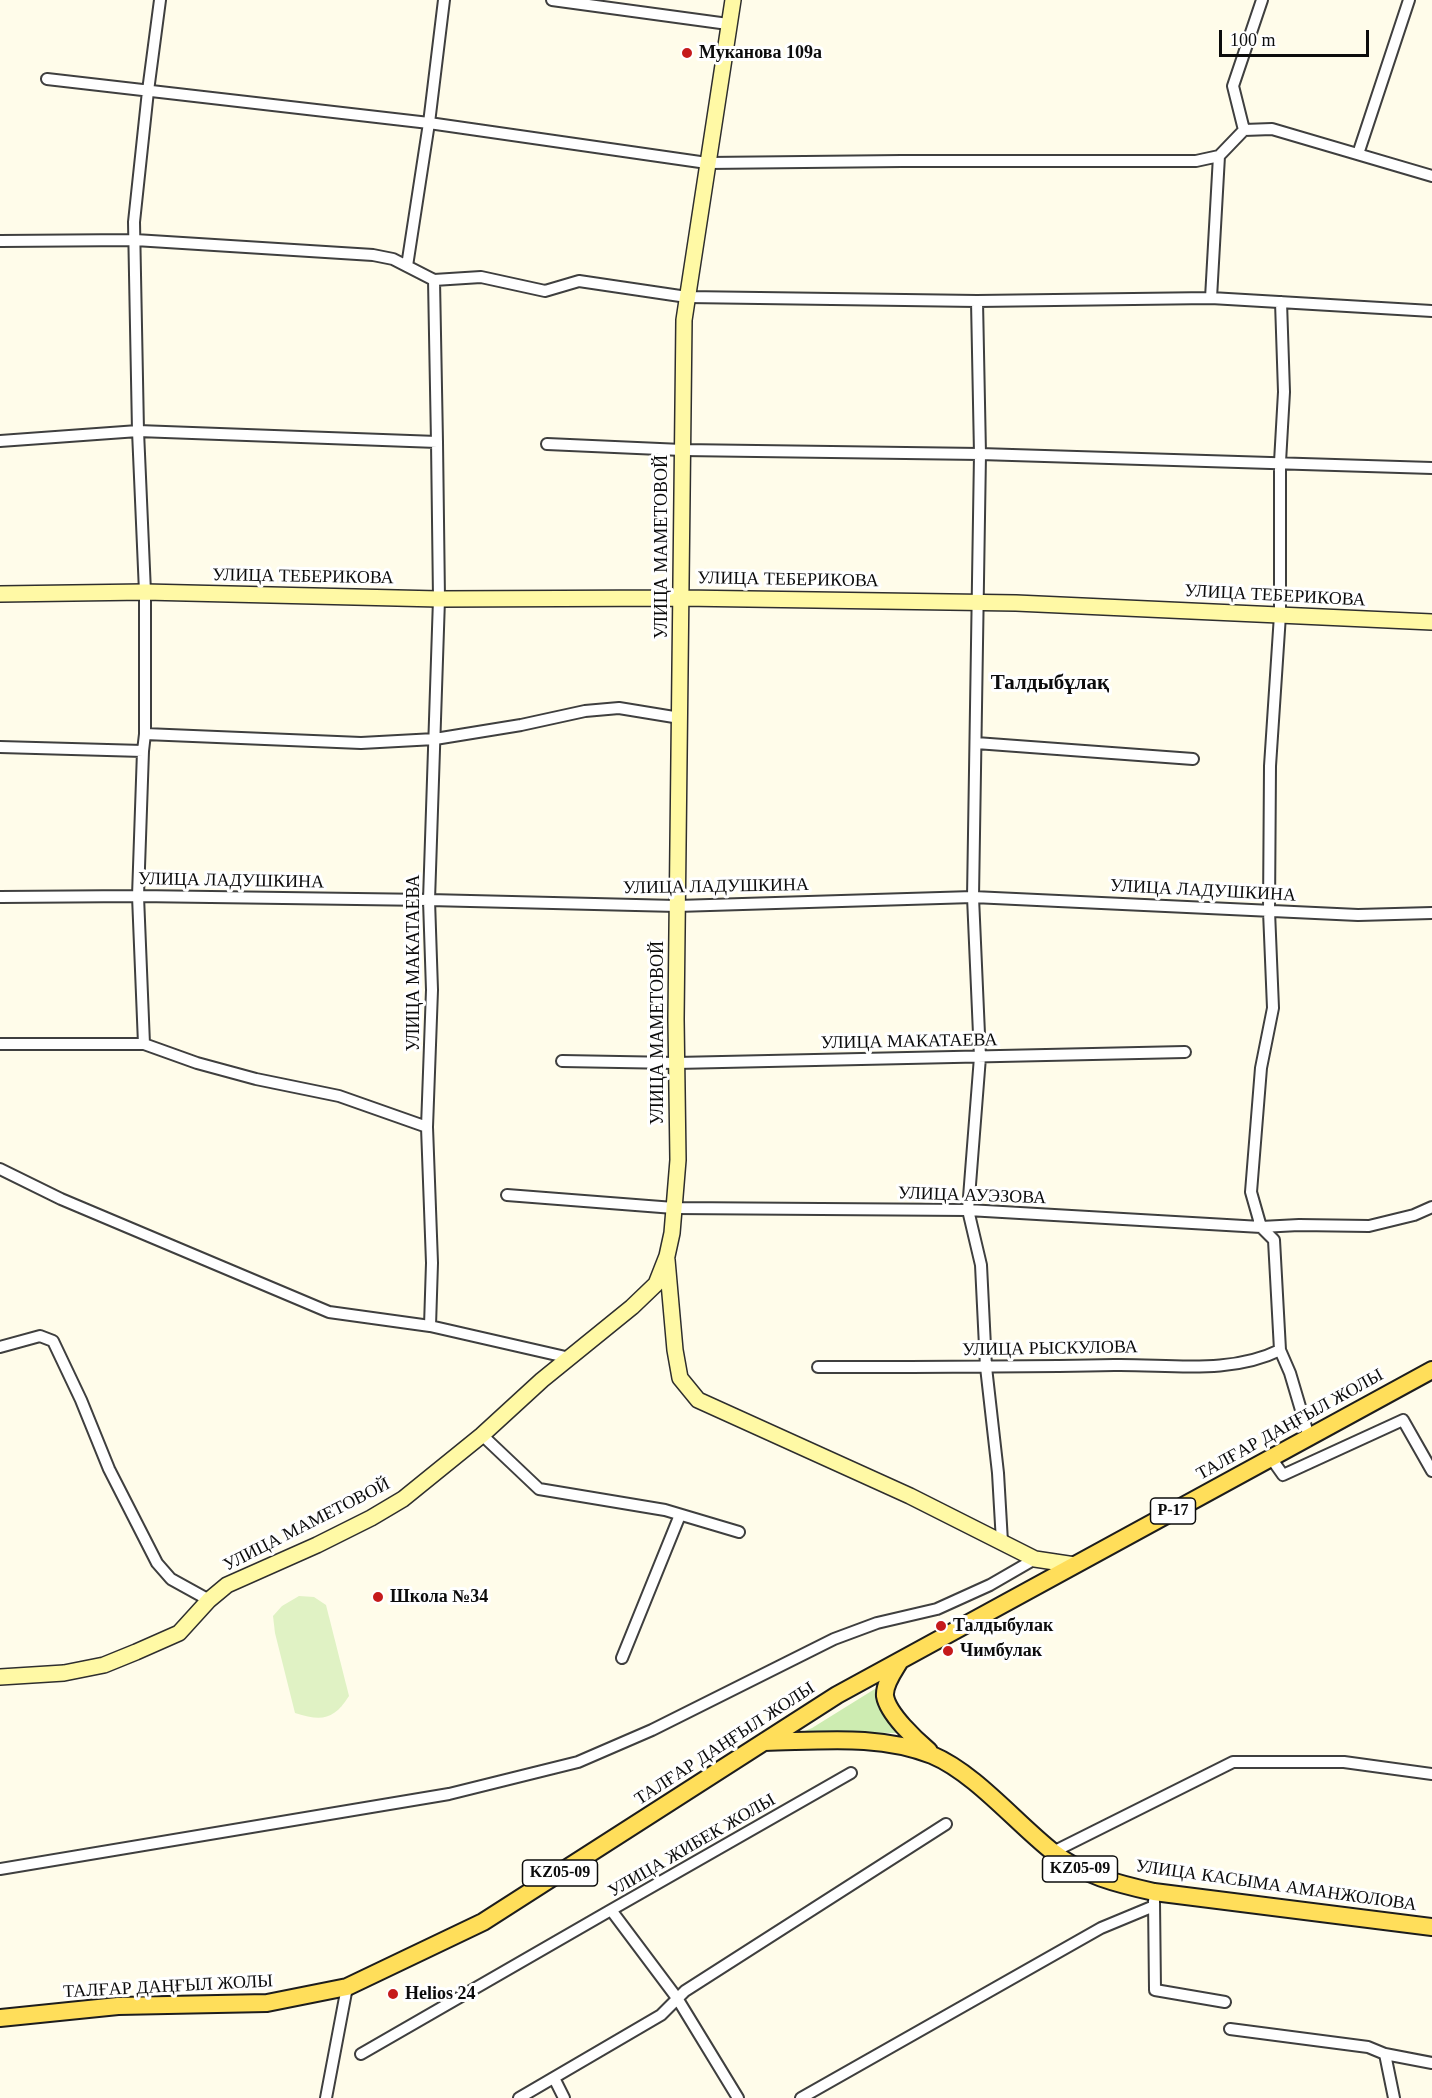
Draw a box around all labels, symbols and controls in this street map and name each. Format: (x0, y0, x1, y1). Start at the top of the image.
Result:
scale bar (1222, 18, 1372, 56)
text: 100 m (1230, 30, 1276, 50)
place label: Муканова 109а (699, 42, 822, 64)
marker: Муканова 109а (680, 46, 694, 60)
street label: УЛИЦА МАМЕТОВОЙ (651, 455, 673, 639)
street label: УЛИЦА ТЕБЕРИКОВА (212, 565, 394, 589)
street label: УЛИЦА ТЕБЕРИКОВА (697, 568, 879, 592)
street label: УЛИЦА ТЕБЕРИКОВА (1184, 580, 1366, 612)
district label: Талдыбұлақ (991, 671, 1109, 697)
street label: УЛИЦА ЛАДУШКИНА (138, 869, 324, 893)
street label: УЛИЦА МАКАТАЕВА (403, 875, 425, 1051)
street label: УЛИЦА ЛАДУШКИНА (623, 875, 809, 899)
street label: УЛИЦА ЛАДУШКИНА (1110, 875, 1296, 907)
street label: УЛИЦА МАМЕТОВОЙ (647, 941, 669, 1125)
street label: УЛИЦА МАКАТАЕВА (820, 1030, 998, 1054)
street label: УЛИЦА АУЭЗОВА (898, 1183, 1046, 1209)
street label: УЛИЦА РЫСКУЛОВА (962, 1337, 1138, 1361)
street label: ТАЛҒАР ДАҢҒЫЛ ЖОЛЫ (1193, 1365, 1387, 1485)
street label: УЛИЦА МАМЕТОВОЙ (220, 1474, 394, 1576)
road number: P-17 (1150, 1498, 1196, 1524)
place label: Школа №34 (390, 1586, 488, 1608)
marker: Школа №34 (371, 1590, 385, 1604)
place label: Талдыбулак (953, 1615, 1053, 1637)
marker: Талдыбулак (934, 1619, 948, 1633)
place label: Чимбулак (960, 1640, 1042, 1662)
marker: Чимбулак (941, 1644, 955, 1658)
street label: ТАЛҒАР ДАҢҒЫЛ ЖОЛЫ (631, 1678, 819, 1810)
street label: УЛИЦА ЖИБЕК ЖОЛЫ (605, 1789, 779, 1903)
road number: KZ05-09 (1042, 1856, 1118, 1882)
street label: УЛИЦА КАСЫМА АМАНЖОЛОВА (1134, 1856, 1418, 1916)
road number: KZ05-09 (522, 1860, 598, 1886)
street label: ТАЛҒАР ДАҢҒЫЛ ЖОЛЫ (63, 1971, 273, 2003)
place label: Helios 24 (405, 1983, 475, 2005)
marker: Helios 24 (386, 1987, 400, 2001)

